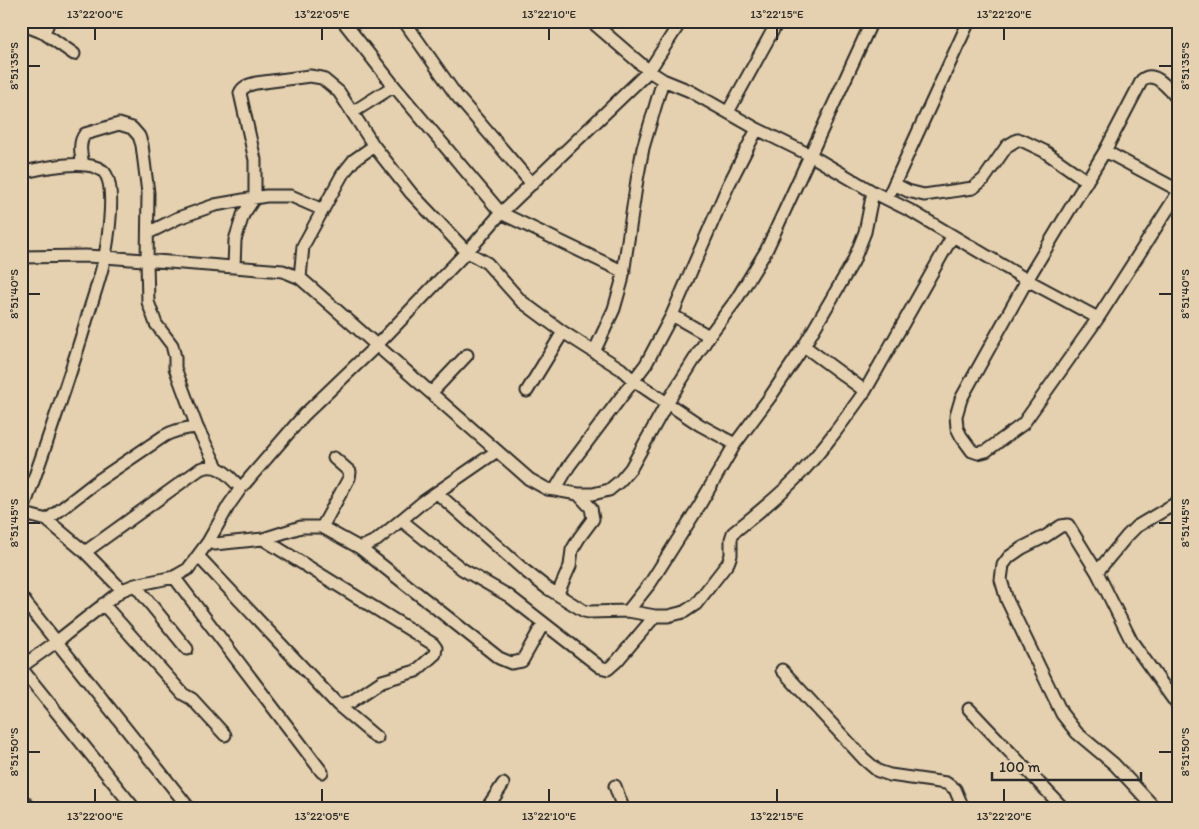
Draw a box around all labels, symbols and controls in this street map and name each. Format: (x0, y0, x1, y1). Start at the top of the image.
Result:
text: 13°22'00"E (67, 7, 124, 21)
text: 13°22'05"E (294, 7, 350, 21)
text: 13°22'10"E (522, 7, 577, 21)
text: 13°22'15"E (750, 7, 804, 21)
text: 13°22'20"E (976, 7, 1032, 21)
text: 8°51'35"S (7, 42, 21, 90)
text: 8°51'35"S (1178, 42, 1192, 90)
text: 8°51'40"S (7, 269, 21, 319)
text: 8°51'40"S (1178, 269, 1192, 319)
text: 8°51'45"S (7, 498, 21, 547)
text: 8°51'45"S (1178, 498, 1192, 547)
text: 8°51'50"S (7, 727, 21, 777)
text: 8°51'50"S (1178, 727, 1192, 777)
scale bar (992, 749, 1140, 781)
text: 100 m (999, 758, 1041, 776)
text: 13°22'00"E (67, 809, 124, 823)
text: 13°22'05"E (294, 809, 350, 823)
text: 13°22'10"E (522, 809, 577, 823)
text: 13°22'15"E (750, 809, 804, 823)
text: 13°22'20"E (976, 809, 1032, 823)

